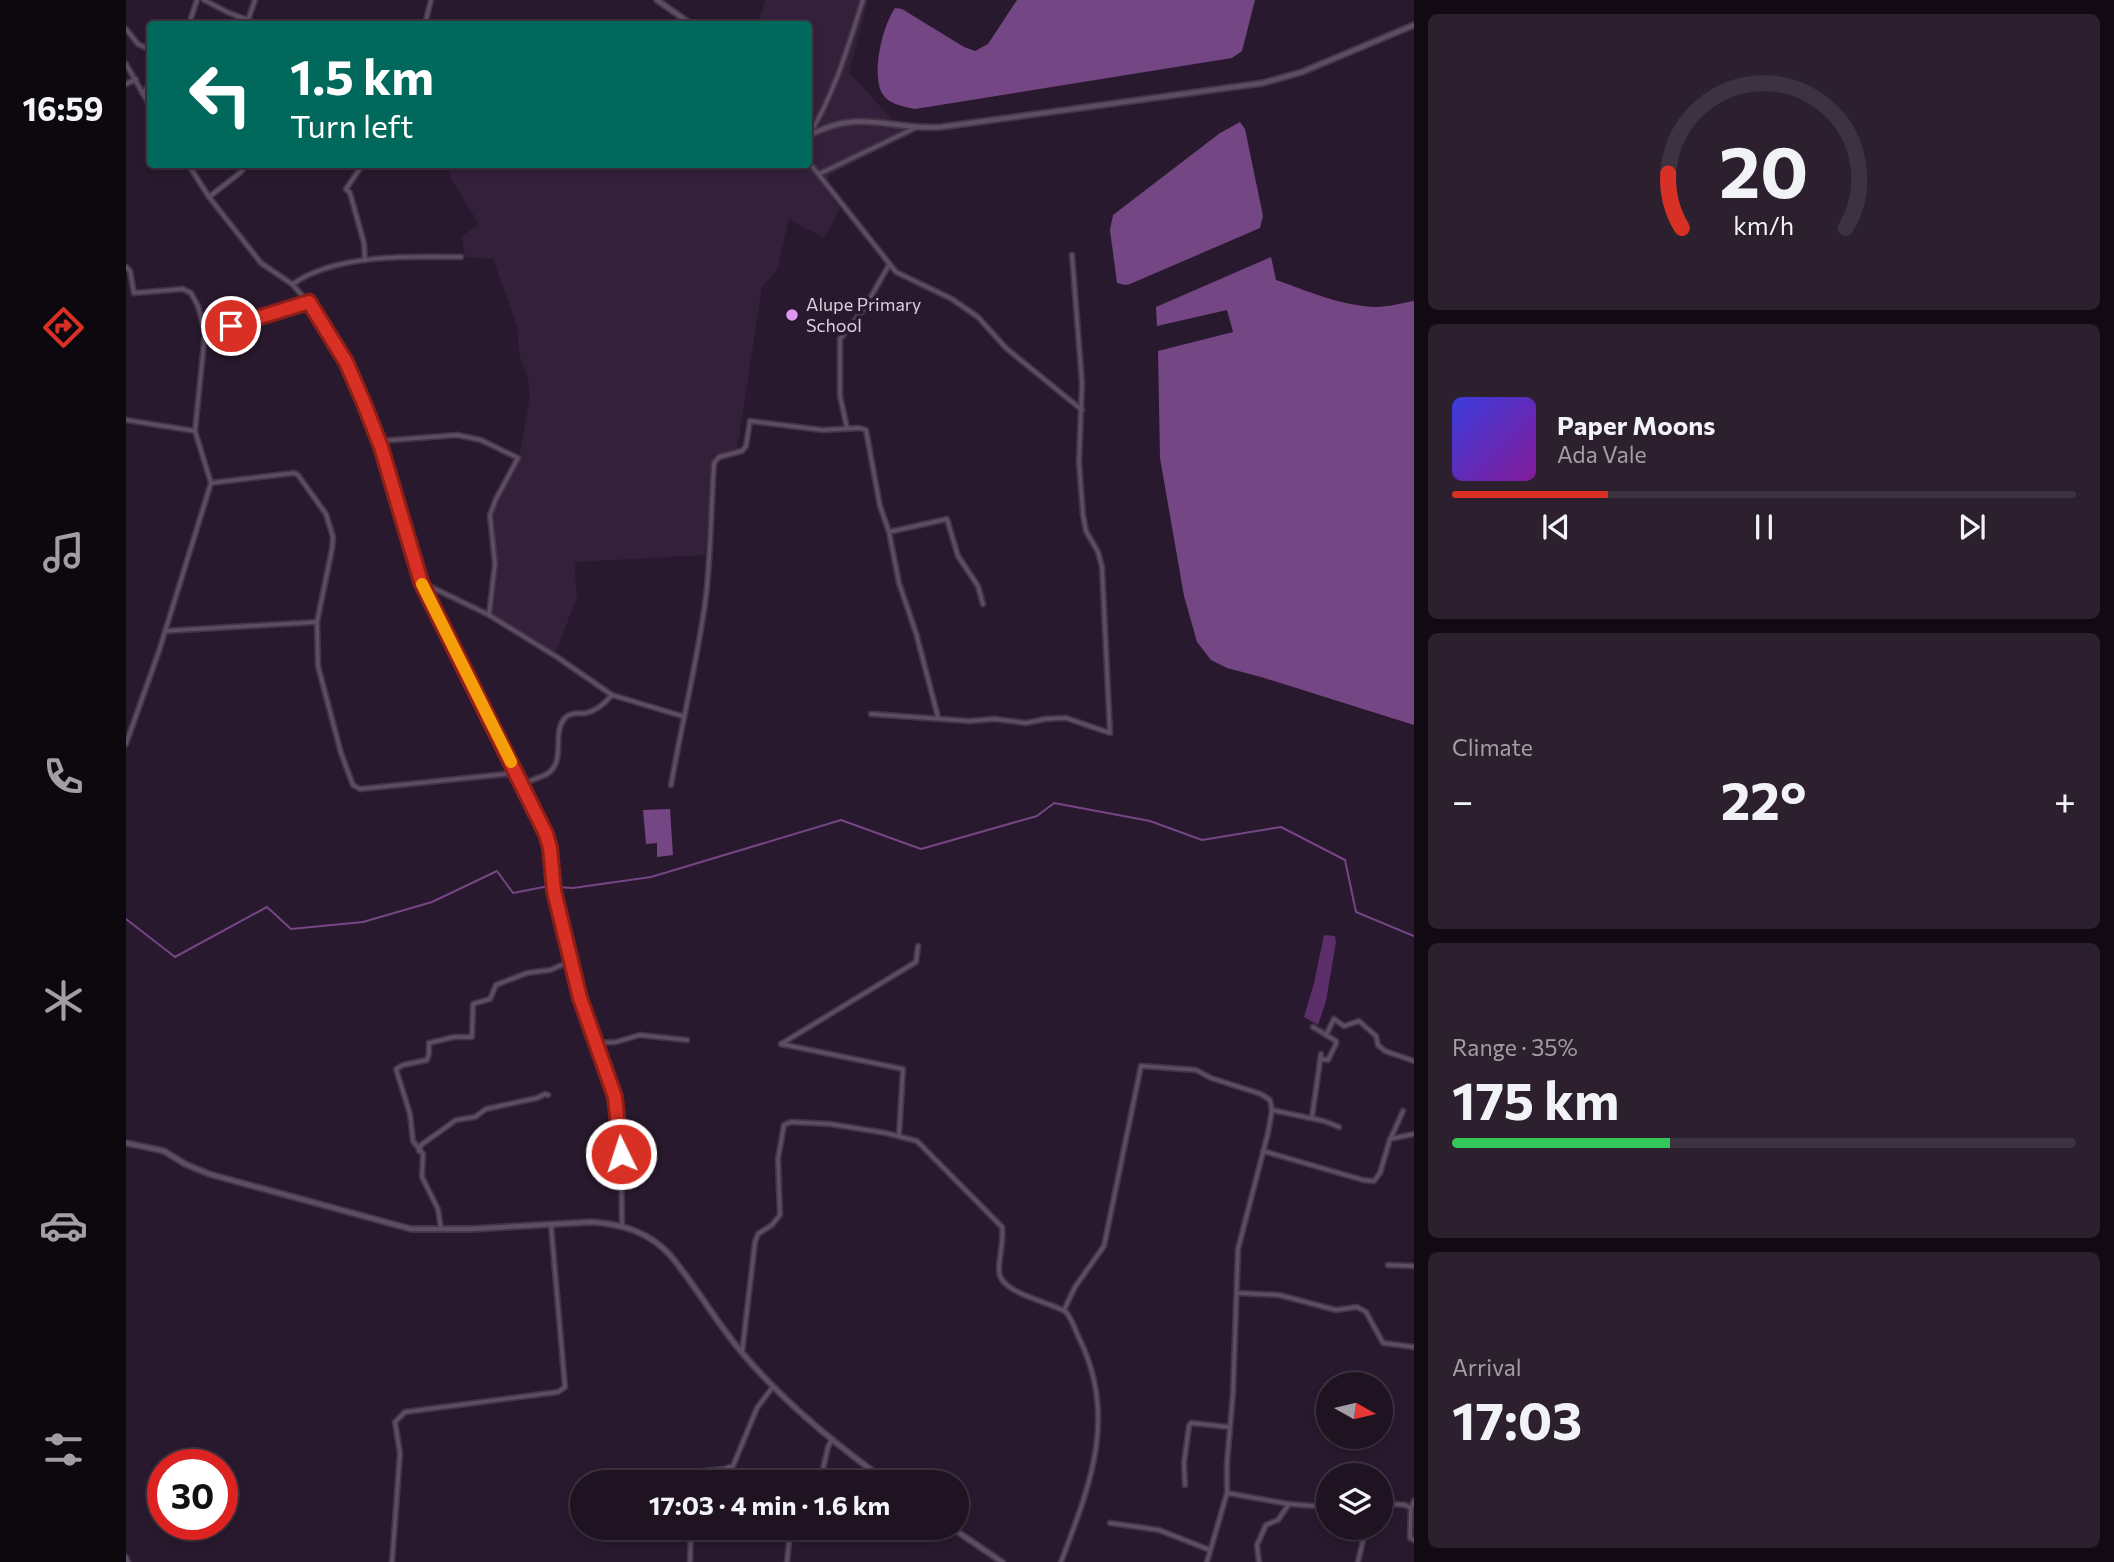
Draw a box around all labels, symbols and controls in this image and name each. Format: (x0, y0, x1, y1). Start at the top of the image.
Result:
text: 1.5 km (290, 45, 434, 105)
icon: left (175, 49, 266, 140)
text: 16:59 (22, 88, 104, 128)
text: Turn left (290, 105, 414, 145)
text: 20 (1719, 124, 1809, 213)
text: km/h (1734, 210, 1794, 240)
place label: Alupe Primary School (806, 293, 921, 336)
pin (201, 296, 261, 356)
icon: directions (39, 303, 88, 352)
icon: arrive (212, 307, 250, 345)
marker: Alupe Primary School (784, 307, 800, 323)
text: Paper Moons (1557, 409, 1715, 440)
text: Ada Vale (1557, 440, 1647, 468)
icon: previous (1537, 508, 1575, 546)
icon: pause (1745, 508, 1783, 546)
icon: next (1953, 508, 1991, 546)
icon: music (39, 528, 88, 577)
text: Climate (1452, 733, 1533, 761)
icon: phone (39, 752, 88, 801)
text: 22° (1721, 767, 1806, 831)
text: − (1452, 776, 1474, 823)
text: + (2054, 776, 2076, 823)
icon: climate (39, 976, 88, 1025)
text: Range · 35% (1452, 1033, 1578, 1061)
text: 175 km (1452, 1067, 1619, 1131)
position arrow (584, 1117, 658, 1191)
icon: car (39, 1201, 88, 1250)
text: Arrival (1452, 1353, 1522, 1381)
north arrow (1316, 1372, 1393, 1449)
map controls (1316, 1372, 1393, 1540)
text: 17:03 (1452, 1387, 1582, 1451)
icon: filters (39, 1425, 88, 1474)
speed limit sign: 30 (147, 1449, 238, 1540)
button: layers (1316, 1463, 1393, 1540)
text: 17:03 · 4 min · 1.6 km (649, 1489, 890, 1520)

